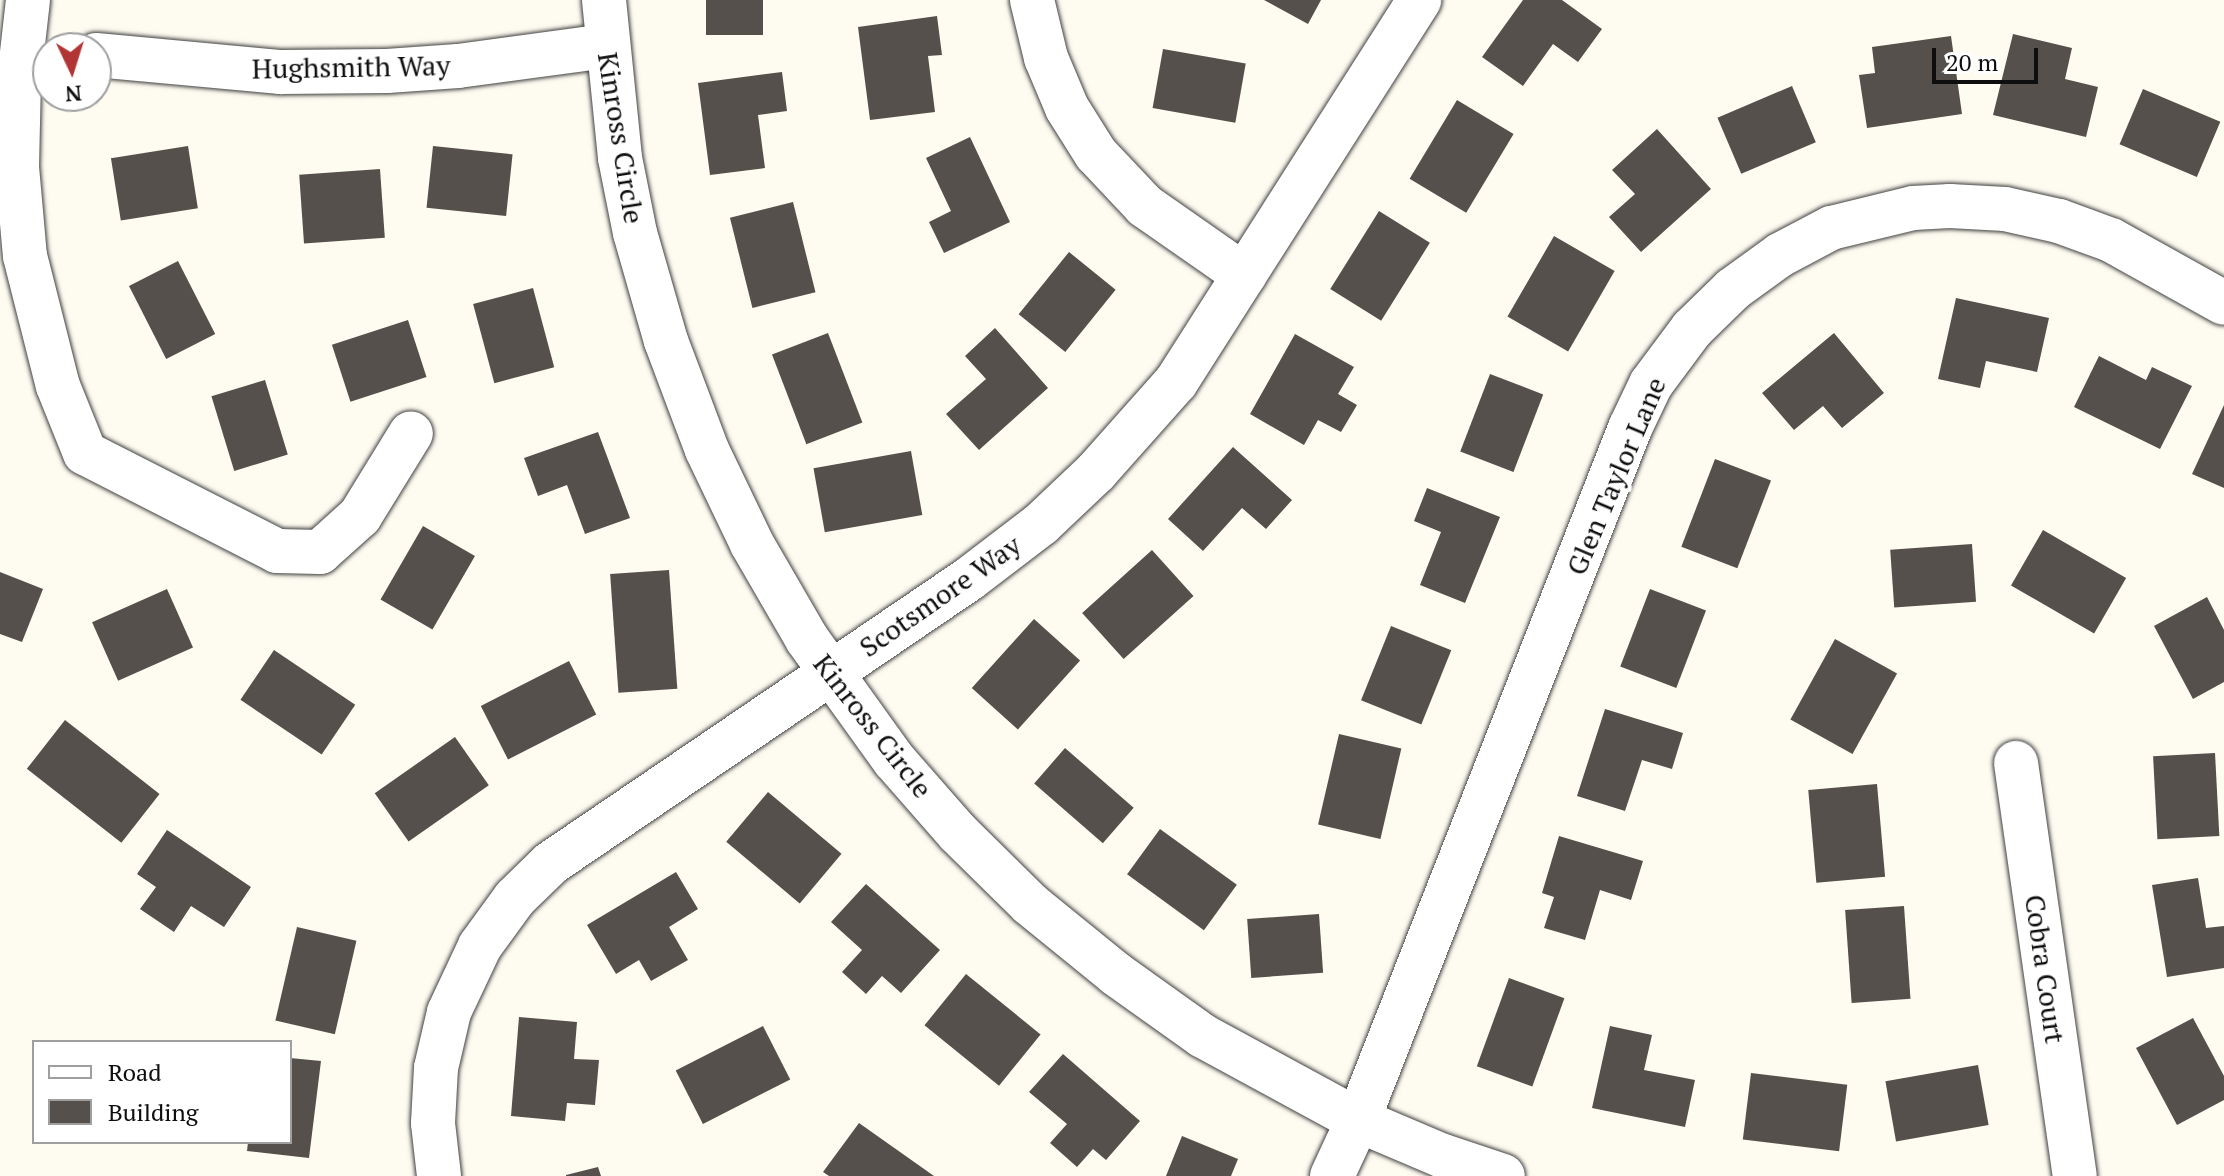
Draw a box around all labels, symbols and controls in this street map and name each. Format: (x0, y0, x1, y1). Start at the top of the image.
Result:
north arrow (32, 32, 112, 112)
scale bar (1936, 32, 2042, 82)
text: 20 m (1946, 46, 1998, 78)
street label: Hughsmith Way (251, 48, 451, 86)
street label: Kinross Circle (591, 50, 651, 226)
text: N (64, 79, 83, 109)
street label: Glen Taylor Lane (1559, 372, 1673, 580)
street label: Scotsmore Way (853, 528, 1027, 664)
street label: Kinross Circle (806, 647, 940, 805)
street label: Cobra Court (2018, 892, 2072, 1046)
legend (32, 1040, 292, 1144)
text: Road (108, 1056, 162, 1088)
text: Building (108, 1096, 198, 1128)

